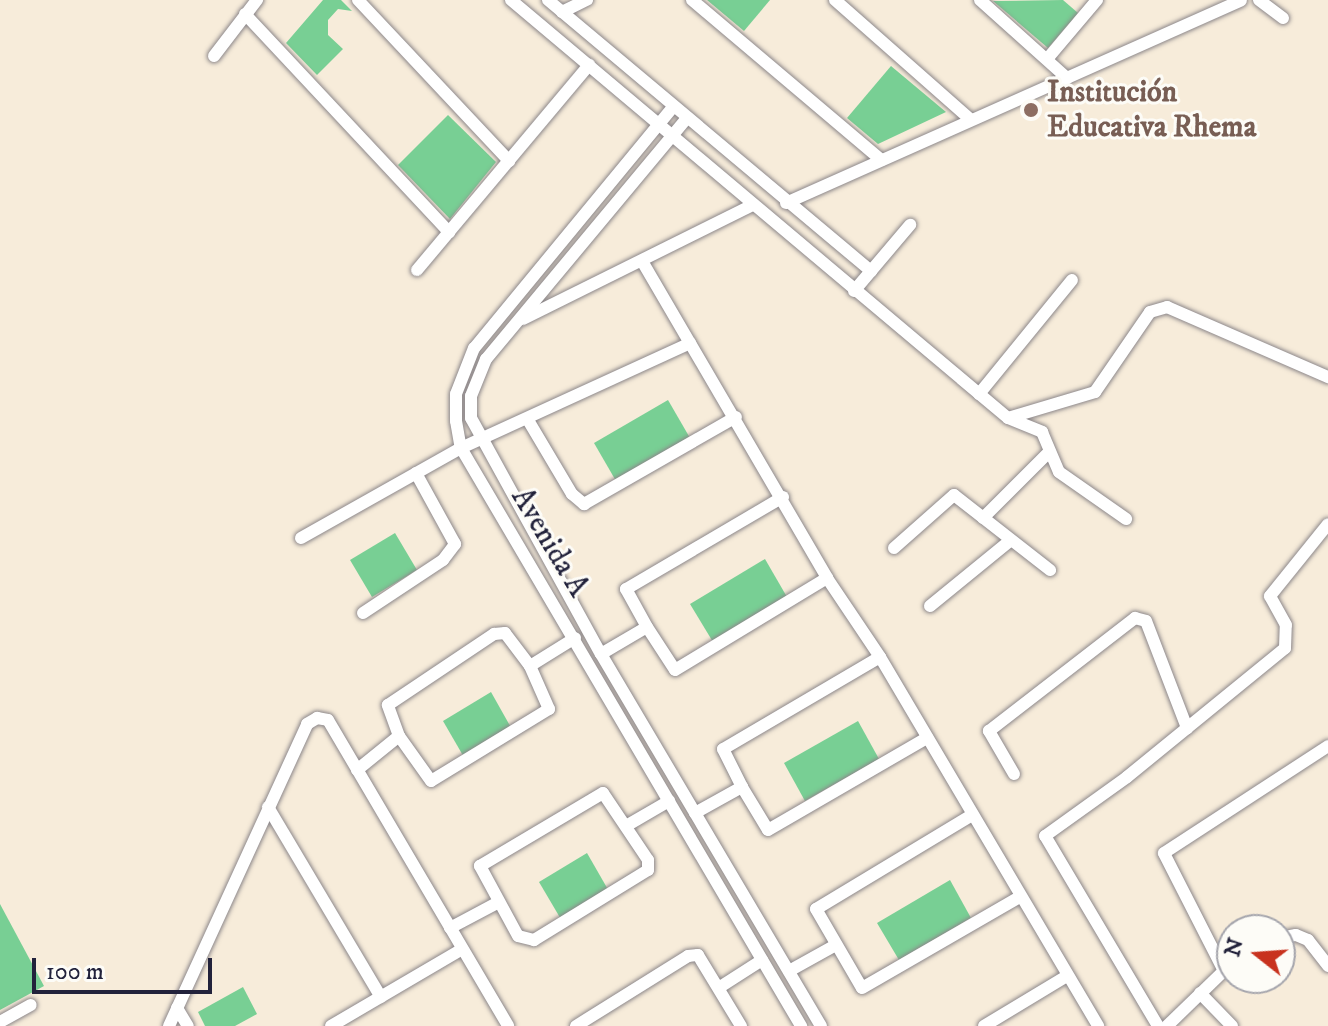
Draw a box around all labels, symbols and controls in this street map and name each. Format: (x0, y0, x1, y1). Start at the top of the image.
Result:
place label: Institución Educativa Rhema (1047, 75, 1256, 146)
marker: Institución Educativa Rhema (1022, 101, 1040, 119)
street label: Avenida A (502, 482, 596, 604)
north arrow (1216, 914, 1296, 994)
text: N (1219, 935, 1250, 960)
scale bar (36, 942, 216, 992)
text: 100 m (46, 957, 104, 987)

